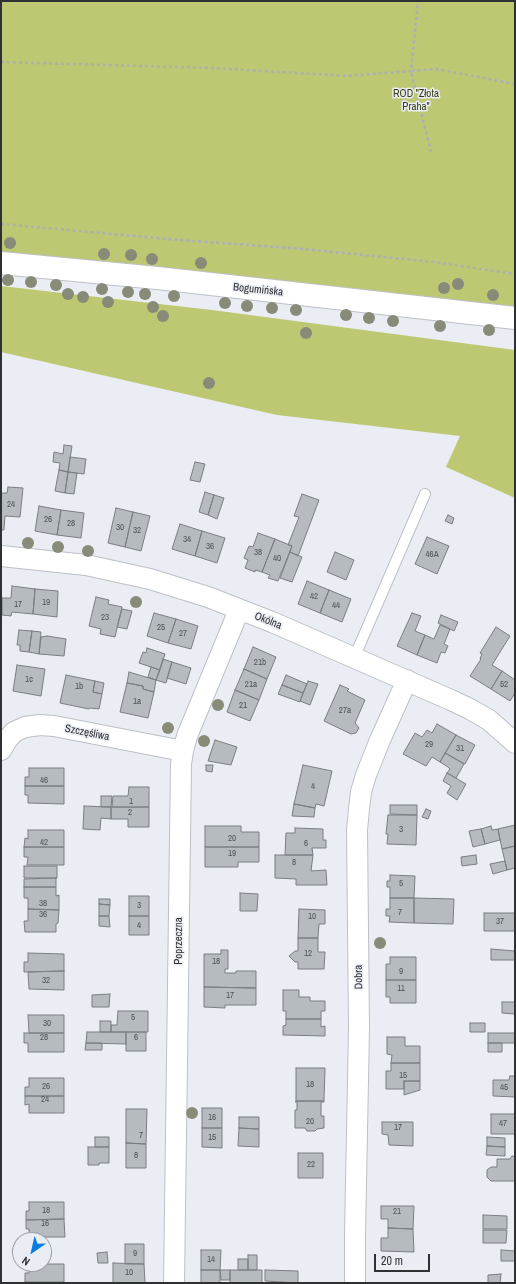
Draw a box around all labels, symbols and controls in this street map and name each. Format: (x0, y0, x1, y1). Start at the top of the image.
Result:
park label: ROD "Złota Praha" (393, 87, 439, 113)
street label: Bogumińska (232, 281, 284, 299)
house number: 24 (7, 500, 15, 510)
house number: 26 (44, 515, 52, 525)
house number: 28 (67, 519, 75, 529)
house number: 30 (116, 523, 124, 533)
house number: 32 (133, 526, 141, 536)
house number: 34 (183, 535, 191, 545)
house number: 36 (206, 542, 214, 552)
house number: 38 (254, 548, 262, 558)
house number: 46A (425, 550, 439, 560)
house number: 40 (273, 554, 281, 564)
house number: 42 (310, 592, 318, 602)
house number: 19 (42, 598, 50, 608)
house number: 17 (14, 600, 22, 610)
house number: 44 (332, 601, 340, 611)
street label: Okólna (252, 610, 284, 632)
house number: 23 (101, 613, 109, 623)
house number: 25 (157, 623, 165, 633)
house number: 27 (179, 629, 187, 639)
house number: 21b (254, 658, 266, 668)
house number: 1c (25, 675, 33, 685)
house number: 21a (245, 680, 257, 690)
house number: 52 (500, 680, 508, 690)
house number: 1b (75, 682, 83, 692)
house number: 1a (133, 697, 141, 707)
house number: 21 (239, 701, 247, 711)
house number: 27a (339, 706, 351, 716)
street label: Szczęśliwa (64, 722, 110, 744)
house number: 29 (425, 740, 433, 750)
house number: 31 (456, 744, 464, 754)
house number: 46 (40, 776, 48, 786)
house number: 4 (311, 782, 315, 792)
house number: 1 (129, 797, 133, 807)
house number: 2 (128, 808, 132, 818)
house number: 3 (399, 825, 403, 835)
house number: 20 (228, 834, 236, 844)
house number: 42 (40, 838, 48, 848)
house number: 6 (304, 839, 308, 849)
house number: 19 (228, 849, 236, 859)
house number: 8 (292, 858, 296, 868)
house number: 5 (399, 879, 403, 889)
house number: 38 (39, 899, 47, 909)
house number: 3 (137, 901, 141, 911)
house number: 7 (398, 908, 402, 918)
house number: 36 (39, 910, 47, 920)
house number: 10 (308, 912, 316, 922)
street label: Poprzeczna (172, 917, 186, 965)
house number: 37 (496, 917, 504, 927)
house number: 4 (137, 921, 141, 931)
house number: 12 (304, 949, 312, 959)
house number: 18 (212, 957, 220, 967)
street label: Dobra (352, 965, 366, 989)
house number: 9 (399, 967, 403, 977)
house number: 32 (42, 976, 50, 986)
house number: 11 (397, 984, 405, 994)
house number: 17 (226, 991, 234, 1001)
house number: 5 (131, 1013, 135, 1023)
house number: 30 (43, 1019, 51, 1029)
house number: 28 (40, 1033, 48, 1043)
house number: 6 (134, 1033, 138, 1043)
house number: 15 (399, 1071, 407, 1081)
house number: 18 (306, 1080, 314, 1090)
house number: 26 (42, 1082, 50, 1092)
house number: 45 (500, 1083, 508, 1093)
house number: 24 (41, 1095, 49, 1105)
house number: 16 (208, 1113, 216, 1123)
house number: 20 (306, 1117, 314, 1127)
house number: 47 (499, 1119, 507, 1129)
house number: 17 (394, 1123, 402, 1133)
house number: 7 (139, 1131, 143, 1141)
house number: 15 (208, 1133, 216, 1143)
house number: 8 (134, 1151, 138, 1161)
house number: 22 (307, 1160, 315, 1170)
house number: 18 (42, 1206, 50, 1216)
house number: 21 (393, 1207, 401, 1217)
house number: 16 (41, 1219, 49, 1229)
north arrow (12, 1232, 52, 1272)
scale bar (376, 1246, 432, 1272)
house number: 9 (133, 1249, 137, 1259)
text: N (19, 1253, 32, 1269)
text: 20 m (381, 1253, 403, 1269)
house number: 14 (207, 1255, 215, 1265)
house number: 10 (125, 1268, 133, 1278)

